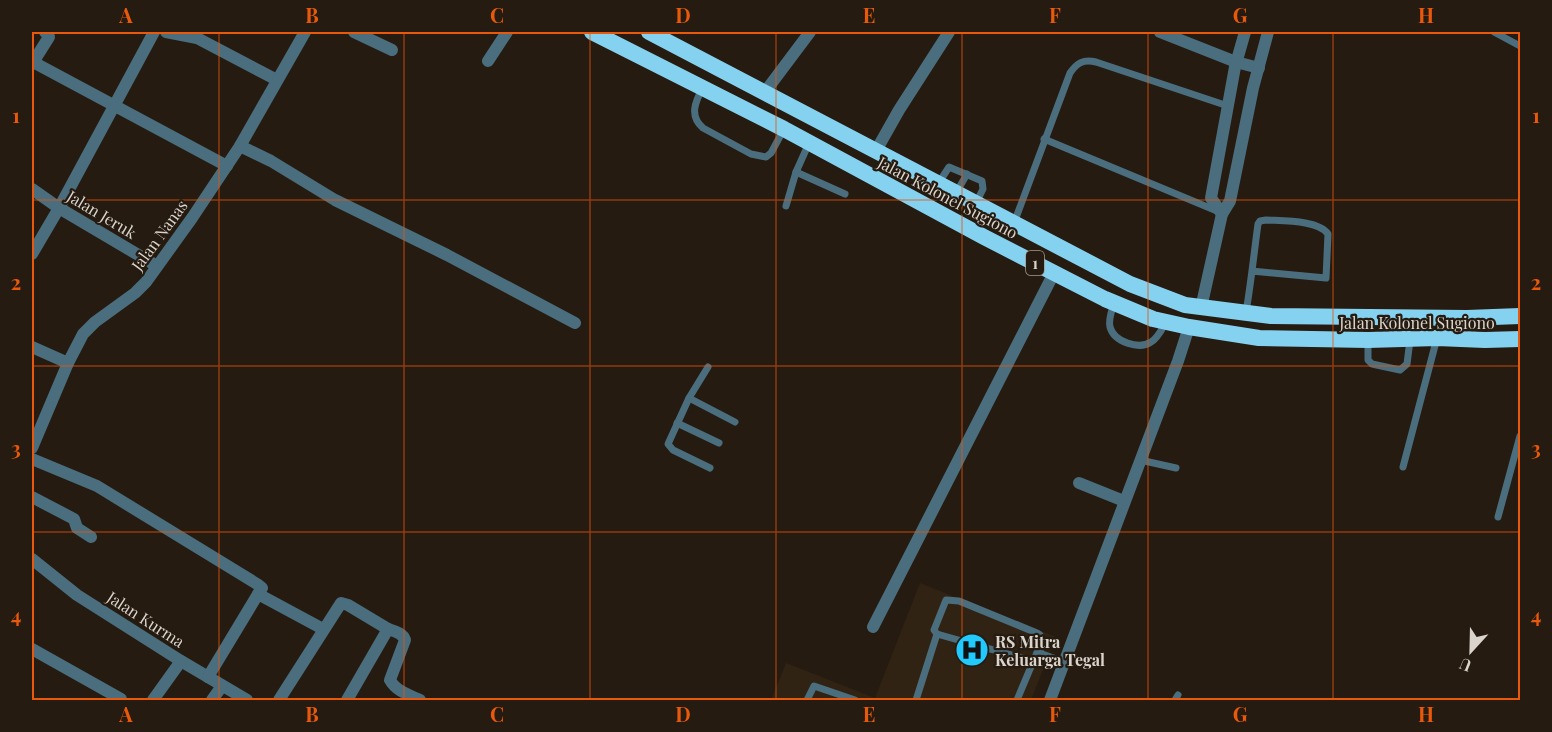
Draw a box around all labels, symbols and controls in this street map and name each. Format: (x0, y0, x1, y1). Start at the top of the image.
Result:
text: A (118, 1, 133, 28)
text: B (305, 1, 319, 28)
text: C (490, 1, 504, 28)
text: D (675, 1, 691, 28)
text: E (863, 1, 875, 28)
text: F (1049, 1, 1061, 28)
text: G (1233, 1, 1248, 28)
text: H (1418, 1, 1434, 28)
text: 1 (12, 101, 20, 128)
text: 1 (1532, 101, 1540, 128)
street label: Jalan Kolonel Sugiono (874, 151, 1022, 243)
street label: Jalan Jeruk (63, 185, 141, 243)
street label: Jalan Nanas (126, 195, 192, 275)
road number: 1 (1026, 251, 1044, 275)
text: 2 (11, 268, 21, 295)
text: 2 (1531, 268, 1541, 295)
street label: Jalan Kolonel Sugiono (1338, 312, 1495, 333)
text: 3 (11, 434, 21, 461)
text: 3 (1531, 434, 1541, 461)
street label: Jalan Kurma (103, 586, 189, 652)
text: 4 (11, 601, 21, 628)
text: 4 (1531, 601, 1541, 628)
north arrow (1441, 621, 1501, 681)
place label: RS Mitra Keluarga Tegal (995, 631, 1105, 670)
hospital icon: RS Mitra Keluarga Tegal (954, 632, 990, 668)
text: U (1456, 654, 1474, 677)
text: A (118, 700, 133, 727)
text: B (305, 700, 319, 727)
text: C (490, 700, 504, 727)
text: D (675, 700, 691, 727)
text: E (863, 700, 875, 727)
text: F (1049, 700, 1061, 727)
text: G (1233, 700, 1248, 727)
text: H (1418, 700, 1434, 727)

